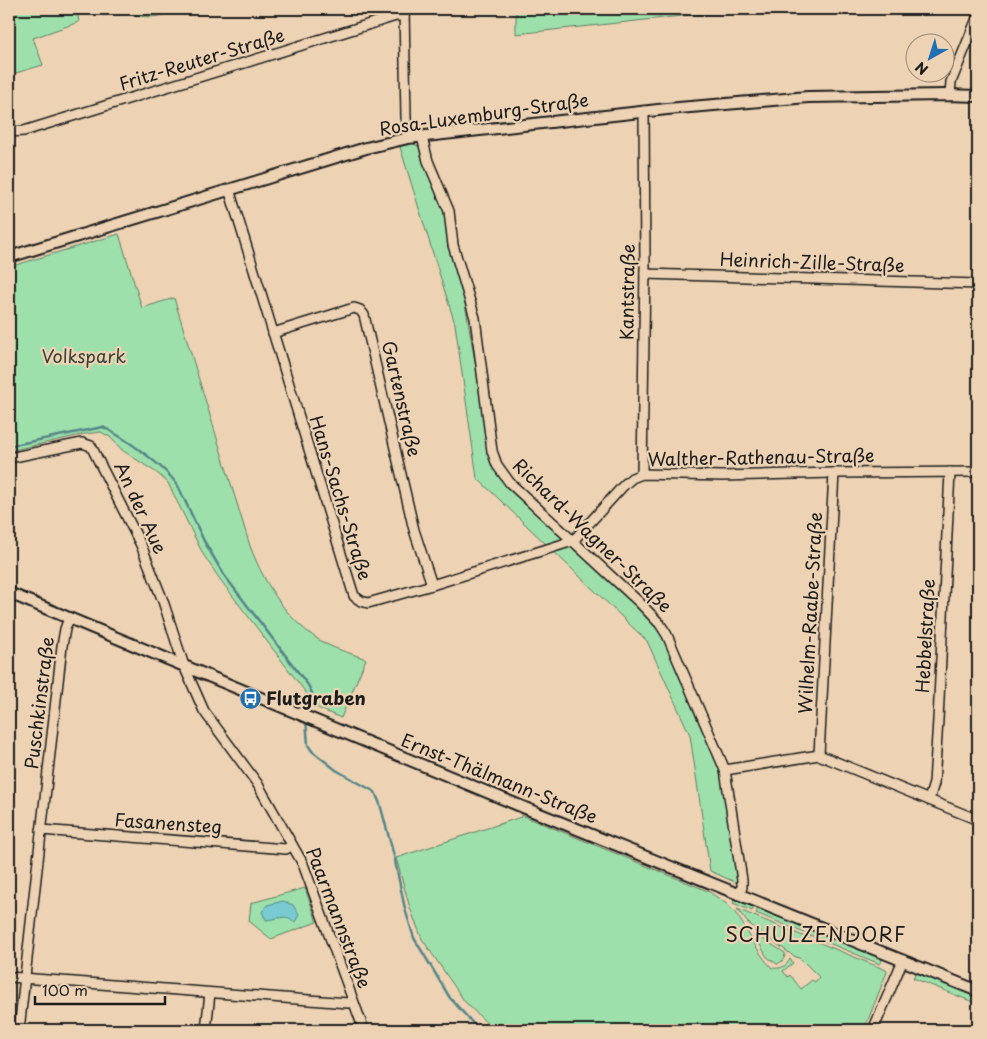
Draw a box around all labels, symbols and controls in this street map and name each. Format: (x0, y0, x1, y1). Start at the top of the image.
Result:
street label: Fritz-Reuter-Straße (115, 21, 288, 97)
north arrow (904, 32, 954, 82)
text: N (911, 57, 932, 80)
street label: Rosa-Luxemburg-Straße (377, 85, 590, 142)
street label: Kantstraße (612, 244, 641, 340)
street label: Heinrich-Zille-Straße (719, 245, 905, 278)
street label: Gartenstraße (376, 338, 429, 459)
park label: Volkspark (42, 342, 126, 369)
street label: Hans-Sachs-Straße (304, 412, 379, 583)
street label: Walther-Rathenau-Straße (647, 441, 875, 472)
street label: Richard-Wagner-Straße (507, 452, 679, 618)
street label: An der Aue (108, 457, 174, 558)
street label: Wilhelm-Raabe-Straße (791, 511, 828, 714)
street label: Hebbelstraße (908, 578, 941, 694)
street label: Puschkinstraße (17, 635, 60, 771)
place label: Flutgraben (266, 684, 366, 711)
bus stop icon: Flutgraben (238, 687, 262, 711)
street label: Ernst-Thälmann-Straße (397, 726, 602, 829)
street label: Fasanensteg (113, 805, 223, 840)
street label: Paarmannstraße (300, 843, 379, 992)
district label: SCHULZENDORF (725, 919, 907, 949)
scale bar (35, 974, 165, 1006)
text: 100 m (42, 978, 88, 1001)

